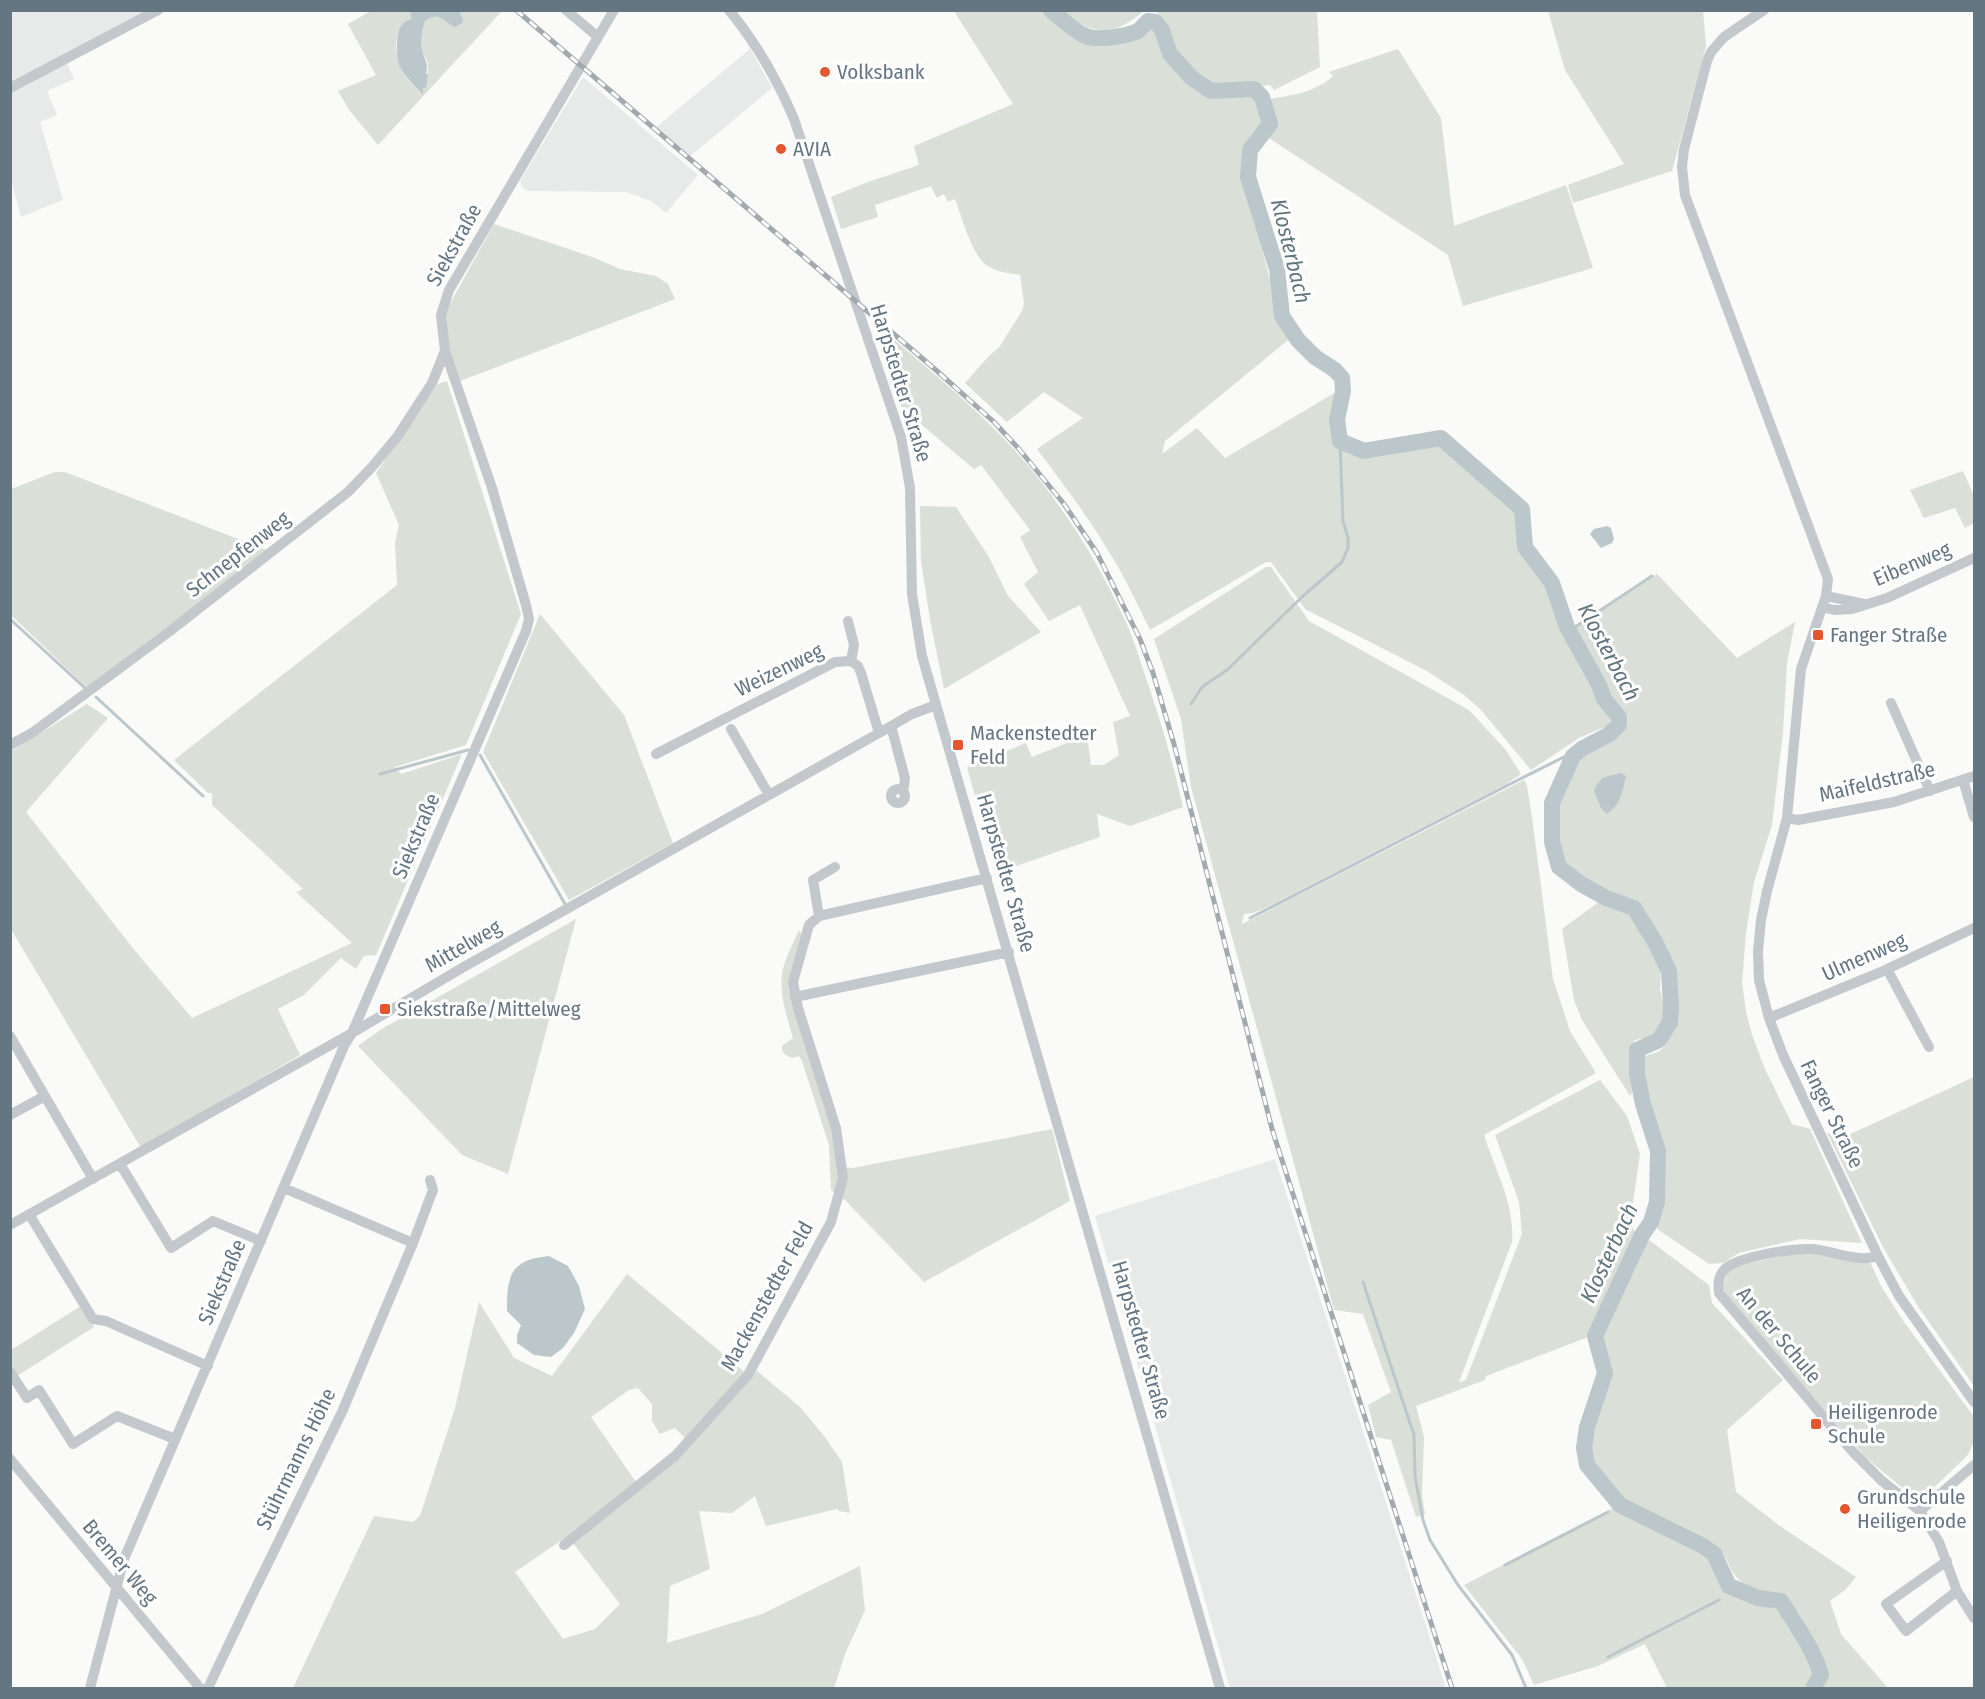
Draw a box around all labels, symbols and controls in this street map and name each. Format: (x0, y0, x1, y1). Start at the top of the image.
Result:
place label: Volksbank (837, 59, 925, 85)
marker: Volksbank (818, 65, 832, 79)
place label: AVIA (793, 136, 831, 162)
marker: AVIA (774, 142, 788, 156)
water label: Klosterbach (1265, 196, 1317, 306)
street label: Siekstraße (421, 199, 487, 291)
street label: Harpstedter Straße (865, 301, 937, 465)
street label: Schnepfenweg (181, 505, 295, 603)
street label: Eibenweg (1869, 536, 1955, 592)
water label: Klosterbach (1572, 598, 1646, 706)
place label: Fanger Straße (1830, 622, 1947, 648)
marker: Fanger Straße (1811, 628, 1825, 642)
street label: Weizenweg (731, 637, 827, 702)
place label: Mackenstedter Feld (970, 720, 1097, 770)
marker: Mackenstedter Feld (951, 738, 965, 752)
street label: Maifeldstraße (1816, 756, 1938, 808)
street label: Siekstraße (386, 789, 446, 883)
street label: Harpstedter Straße (971, 791, 1041, 955)
street label: Mittelweg (420, 914, 506, 978)
street label: Ulmenweg (1818, 927, 1910, 987)
place label: Siekstraße/Mittelweg (397, 996, 581, 1022)
marker: Siekstraße/Mittelweg (378, 1002, 392, 1016)
street label: Fanger Straße (1795, 1056, 1869, 1172)
water label: Klosterbach (1574, 1199, 1644, 1307)
street label: Mackenstedter Feld (715, 1217, 819, 1375)
street label: Siekstraße (192, 1235, 252, 1329)
street label: Harpstedter Straße (1106, 1258, 1176, 1422)
street label: An der Schule (1731, 1281, 1827, 1389)
street label: Stührmanns Höhe (250, 1384, 342, 1534)
place label: Heiligenrode Schule (1828, 1399, 1938, 1449)
marker: Heiligenrode Schule (1809, 1417, 1823, 1431)
place label: Grundschule Heiligenrode (1857, 1484, 1967, 1534)
marker: Grundschule Heiligenrode (1838, 1502, 1852, 1516)
street label: Bremer Weg (77, 1514, 163, 1610)

